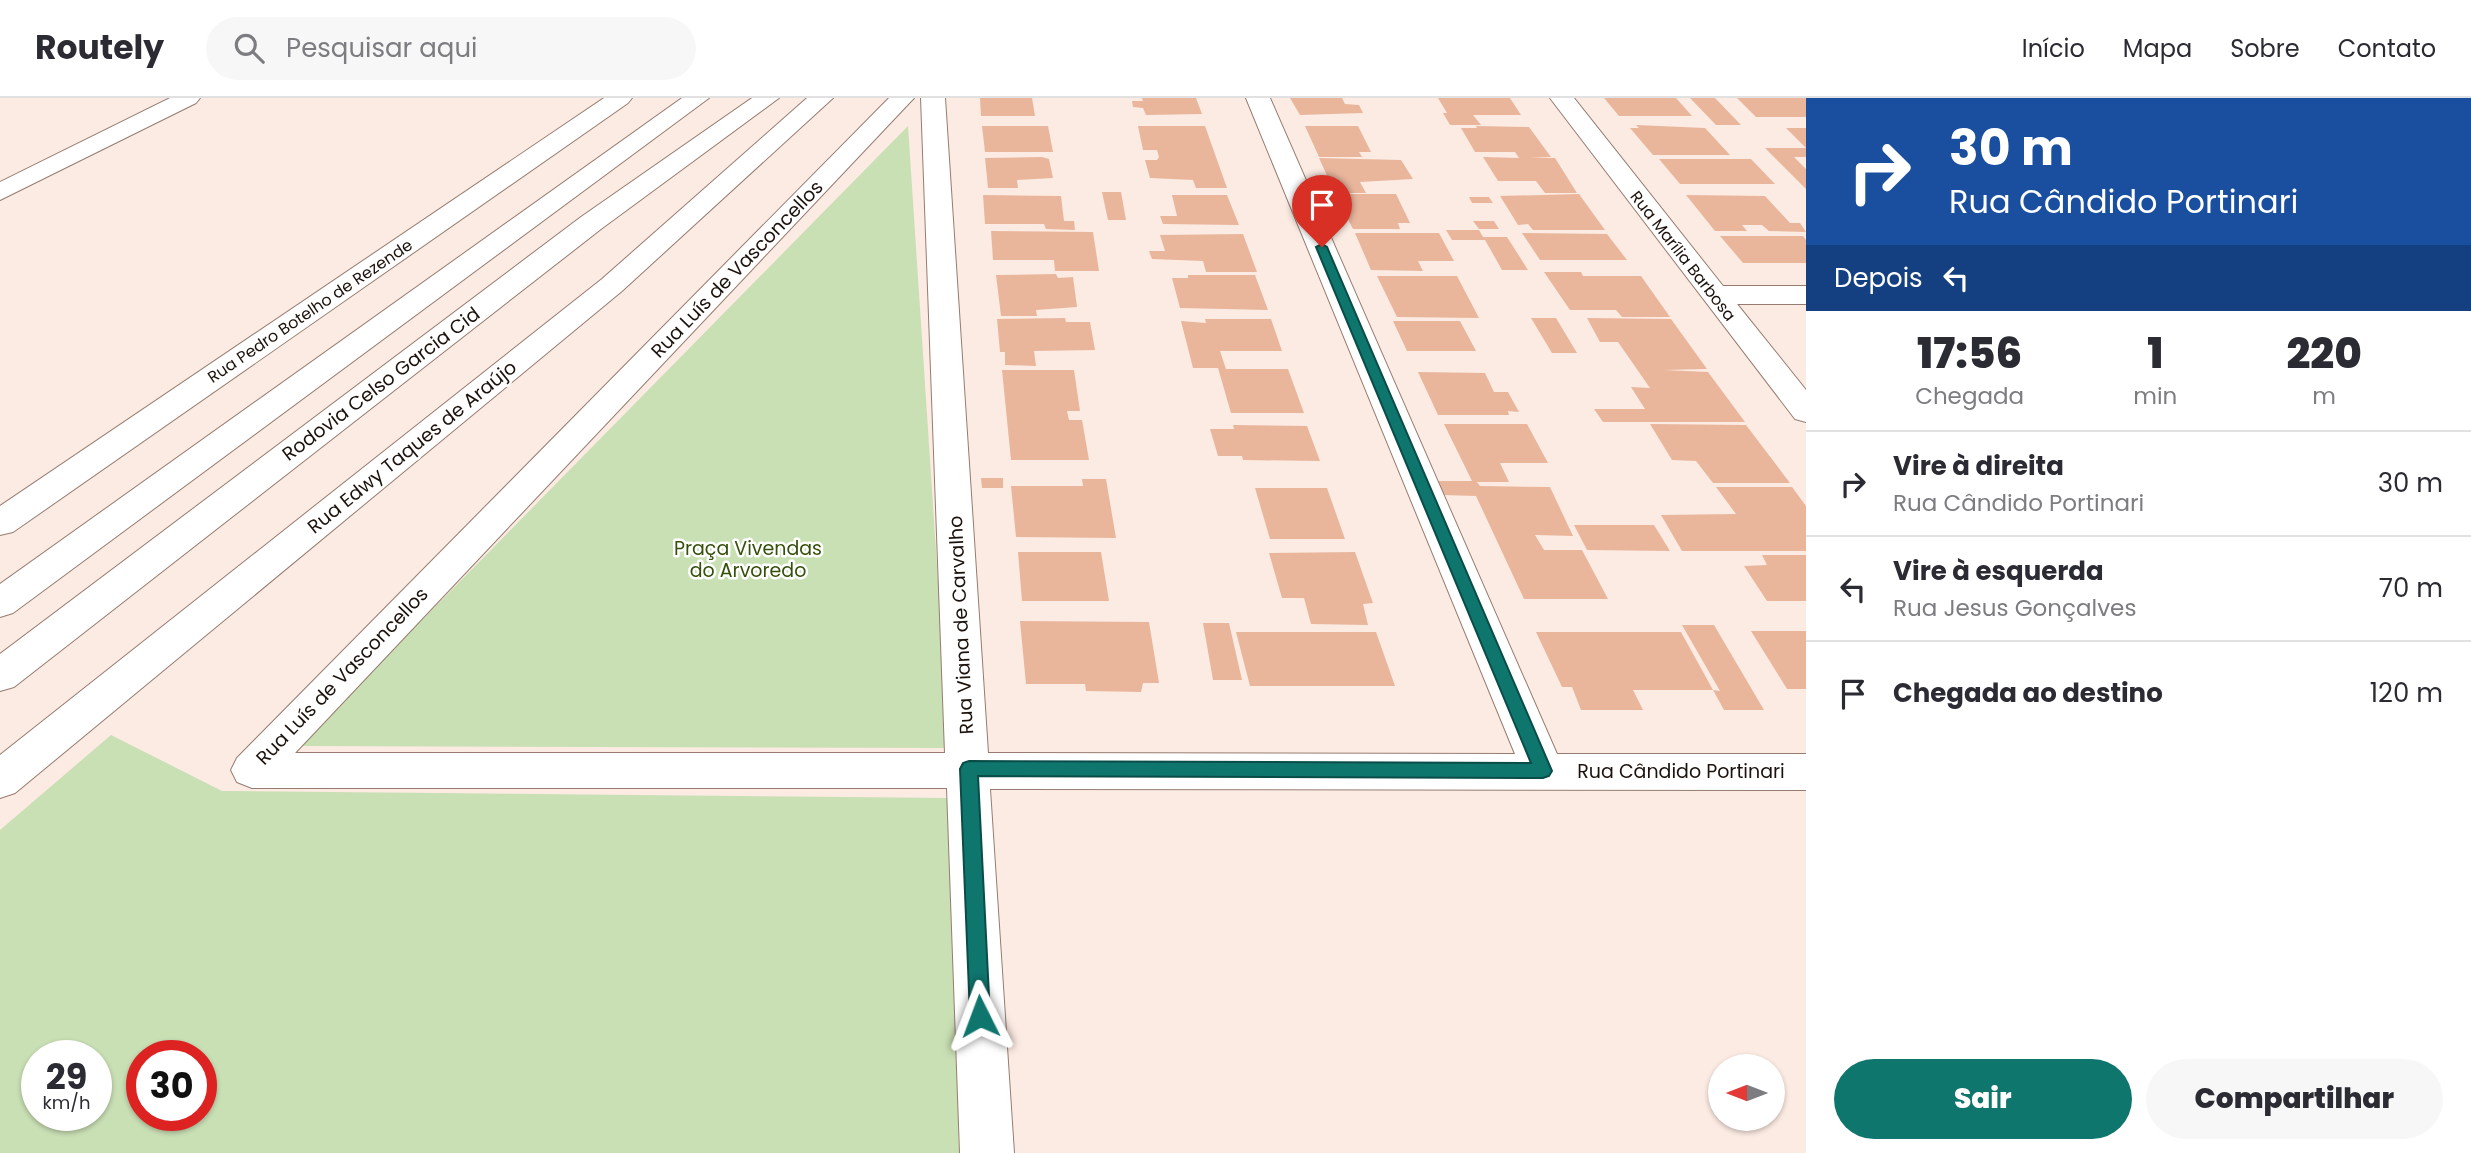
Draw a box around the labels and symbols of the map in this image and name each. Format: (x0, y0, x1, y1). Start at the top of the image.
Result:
street label: Rua Luís de Vasconcellos (645, 174, 829, 364)
pin (1292, 175, 1352, 247)
street label: Rua Marília Barbosa (1625, 186, 1741, 326)
street label: Rua Pedro Botelho de Rezende (203, 234, 417, 388)
street label: Rodovia Celso Garcia Cid (277, 301, 485, 467)
street label: Rua Edwy Taques de Araújo (302, 354, 522, 540)
street label: Rua Viana de Carvalho (942, 515, 980, 735)
park label: Praça Vivendas do Arvoredo (674, 535, 822, 584)
street label: Rua Luís de Vasconcellos (250, 581, 434, 771)
street label: Rua Cândido Portinari (1577, 758, 1785, 785)
position arrow (943, 979, 1017, 1053)
speed limit sign: 30 (126, 1040, 217, 1131)
north arrow (1708, 1054, 1785, 1130)

